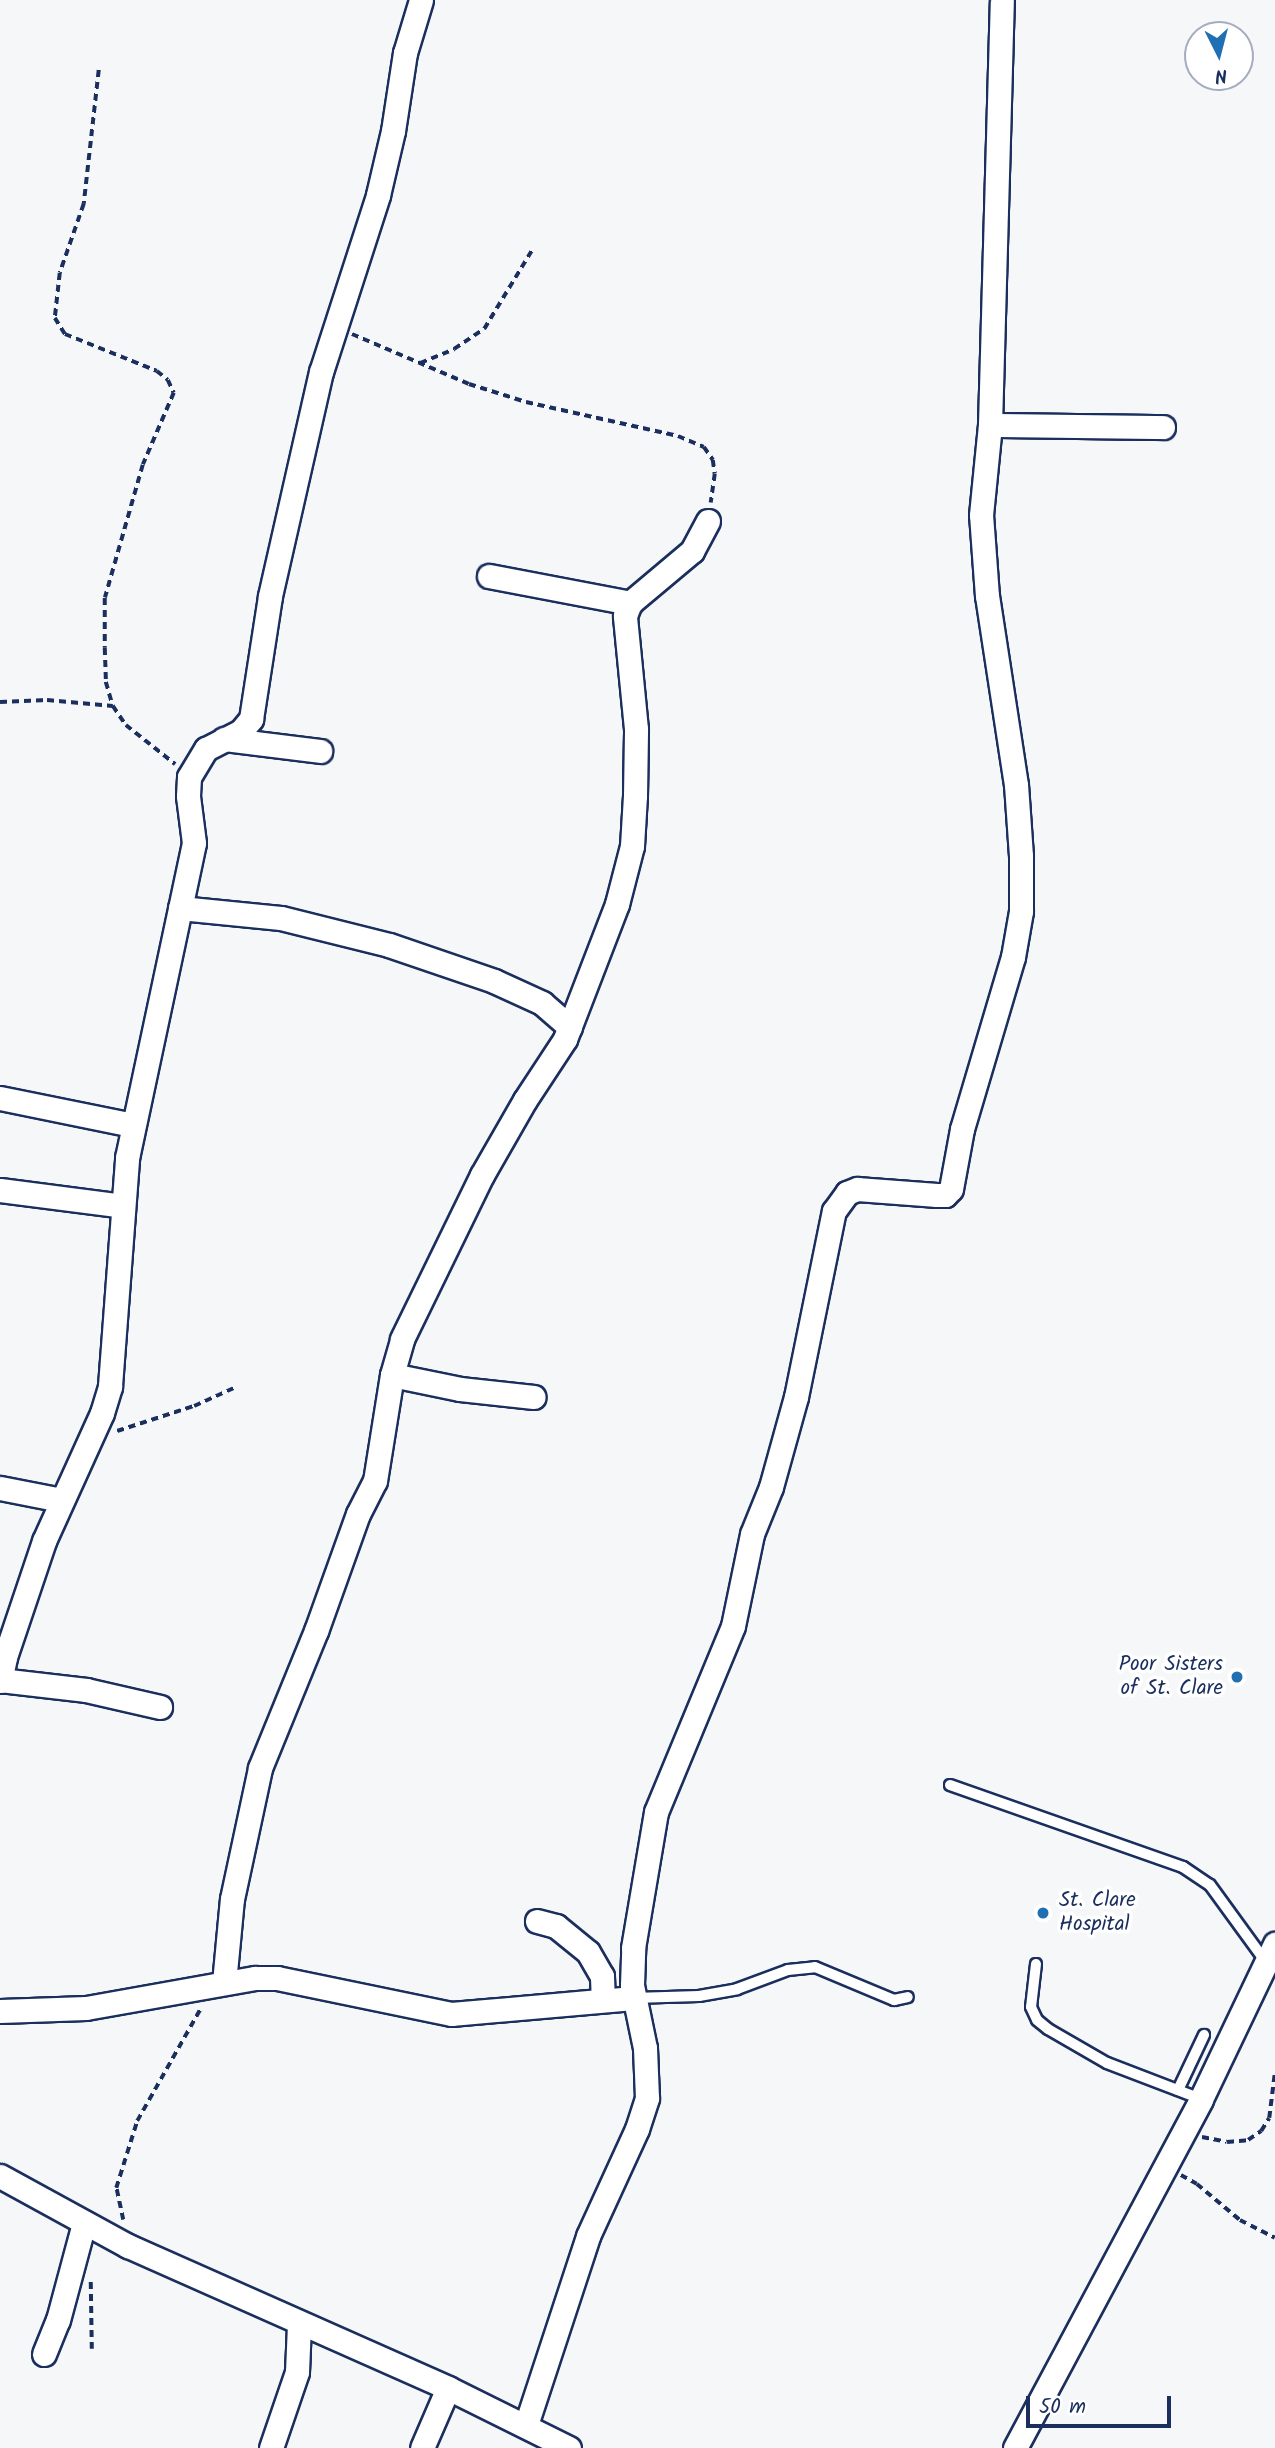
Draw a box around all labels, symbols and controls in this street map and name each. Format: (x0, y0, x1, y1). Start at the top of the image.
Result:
north arrow (1184, 21, 1254, 91)
text: N (1213, 59, 1229, 90)
place label: Poor Sisters of St. Clare (1119, 1652, 1223, 1702)
marker: Poor Sisters of St. Clare (1229, 1669, 1245, 1685)
place label: St. Clare Hospital (1059, 1888, 1136, 1938)
marker: St. Clare Hospital (1033, 1903, 1053, 1923)
scale bar (1030, 2382, 1175, 2426)
text: 50 m (1039, 2391, 1086, 2424)

